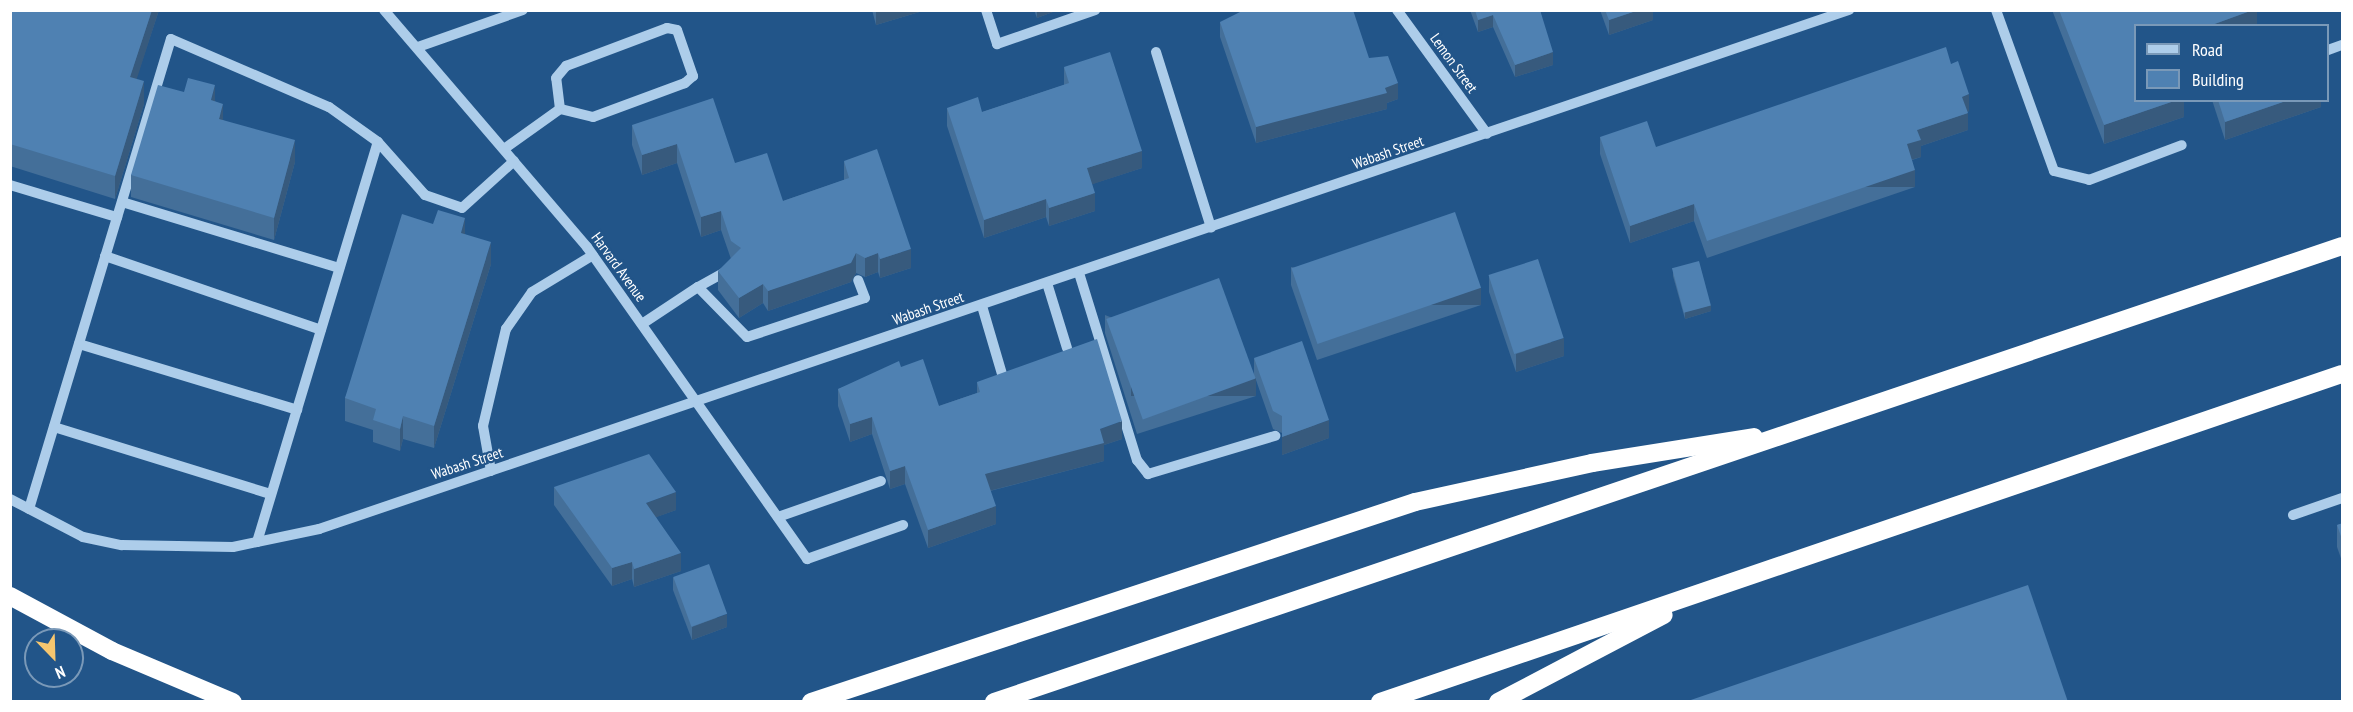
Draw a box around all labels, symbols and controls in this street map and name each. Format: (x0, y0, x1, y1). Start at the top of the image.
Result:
legend (2134, 24, 2329, 102)
street label: Lemon Street (1426, 30, 1482, 96)
text: Road (2192, 38, 2223, 61)
text: Building (2192, 68, 2244, 91)
street label: Wabash Street (1350, 131, 1426, 173)
street label: Harvard Avenue (588, 229, 650, 305)
street label: Wabash Street (890, 287, 966, 329)
street label: Wabash Street (429, 443, 505, 483)
north arrow (24, 628, 84, 688)
text: N (52, 662, 68, 684)

